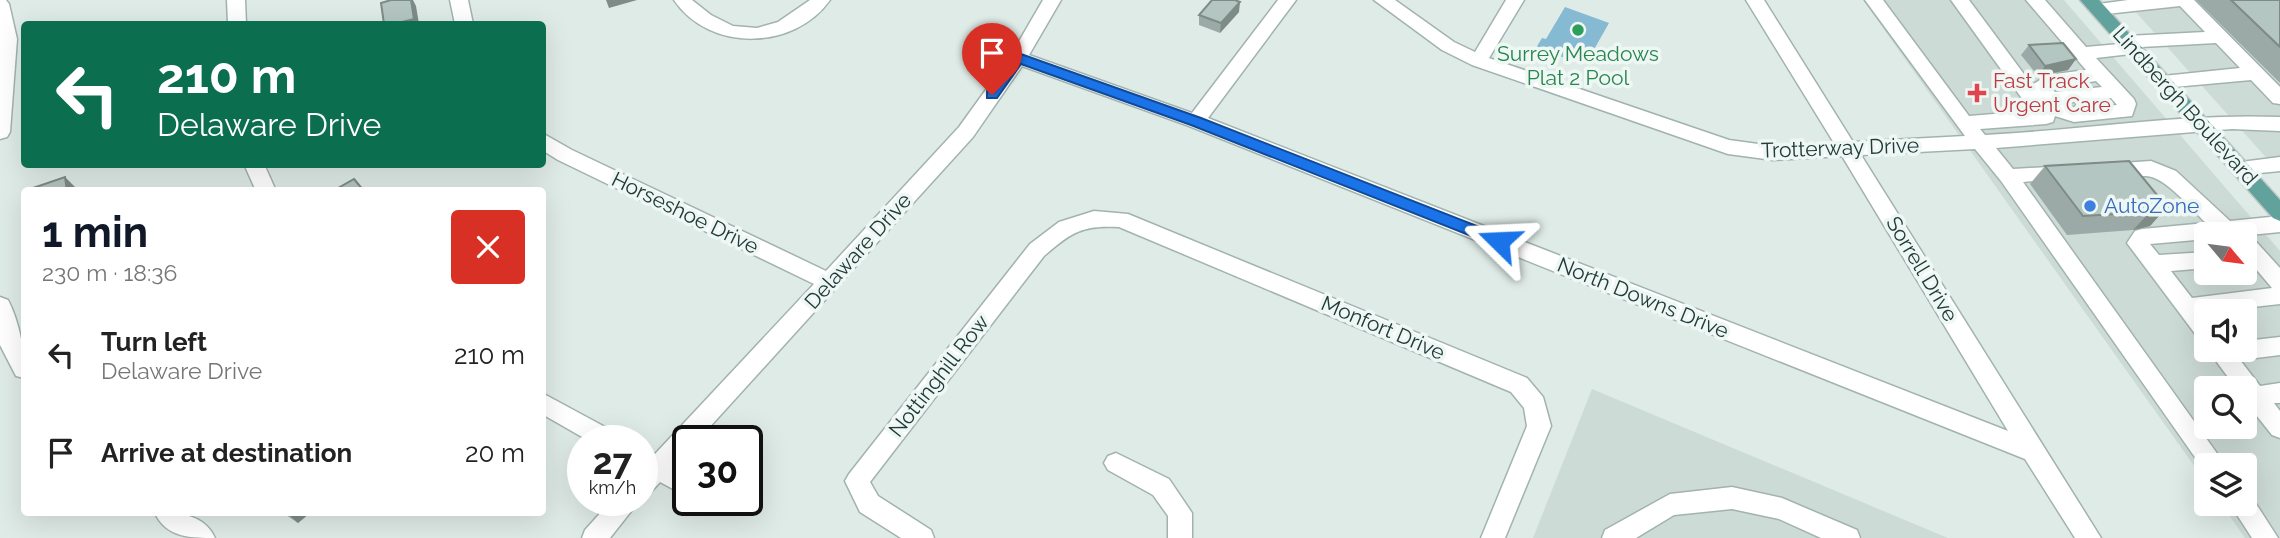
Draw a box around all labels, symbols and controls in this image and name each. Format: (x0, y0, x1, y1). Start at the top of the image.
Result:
street label: Lindbergh Boulevard (2108, 21, 2263, 190)
marker: Surrey Meadows Plat 2 Pool (1570, 22, 1586, 38)
pin (962, 23, 1022, 95)
icon: arrive (973, 34, 1011, 72)
place label: Surrey Meadows Plat 2 Pool (1497, 41, 1659, 90)
text: 210 m (157, 47, 296, 104)
icon: left (42, 49, 133, 140)
place label: Fast Track Urgent Care (1993, 68, 2111, 117)
marker: Fast Track Urgent Care (1967, 83, 1987, 103)
text: Delaware Drive (157, 106, 381, 143)
street label: Trotterway Drive (1761, 132, 1919, 163)
street label: Horseshoe Drive (608, 166, 763, 259)
street label: Delaware Drive (799, 188, 916, 314)
place label: AutoZone (2104, 193, 2199, 218)
marker: AutoZone (2082, 198, 2098, 214)
position arrow (1462, 204, 1536, 278)
text: 1 min (42, 208, 148, 257)
button: close (451, 210, 525, 284)
street label: Sorrell Drive (1881, 212, 1964, 326)
north arrow (2194, 222, 2258, 285)
map controls (2194, 222, 2257, 516)
street label: North Downs Drive (1554, 252, 1733, 343)
text: 230 m · 18:36 (42, 259, 177, 286)
street label: Monfort Drive (1318, 290, 1449, 365)
button: sound (2194, 299, 2257, 362)
street label: Nottinghill Row (883, 310, 994, 442)
text: Turn left (101, 327, 207, 357)
icon: left (42, 336, 80, 374)
text: 210 m (454, 340, 525, 370)
text: Delaware Drive (101, 357, 262, 384)
button: search (2194, 376, 2257, 439)
speed limit sign: 30 (672, 425, 763, 516)
icon: arrive (42, 434, 80, 472)
text: Arrive at destination (101, 438, 352, 468)
text: 20 m (465, 438, 525, 468)
text: 27 (593, 441, 632, 482)
button: layers (2194, 453, 2257, 516)
text: km/h (589, 477, 636, 498)

